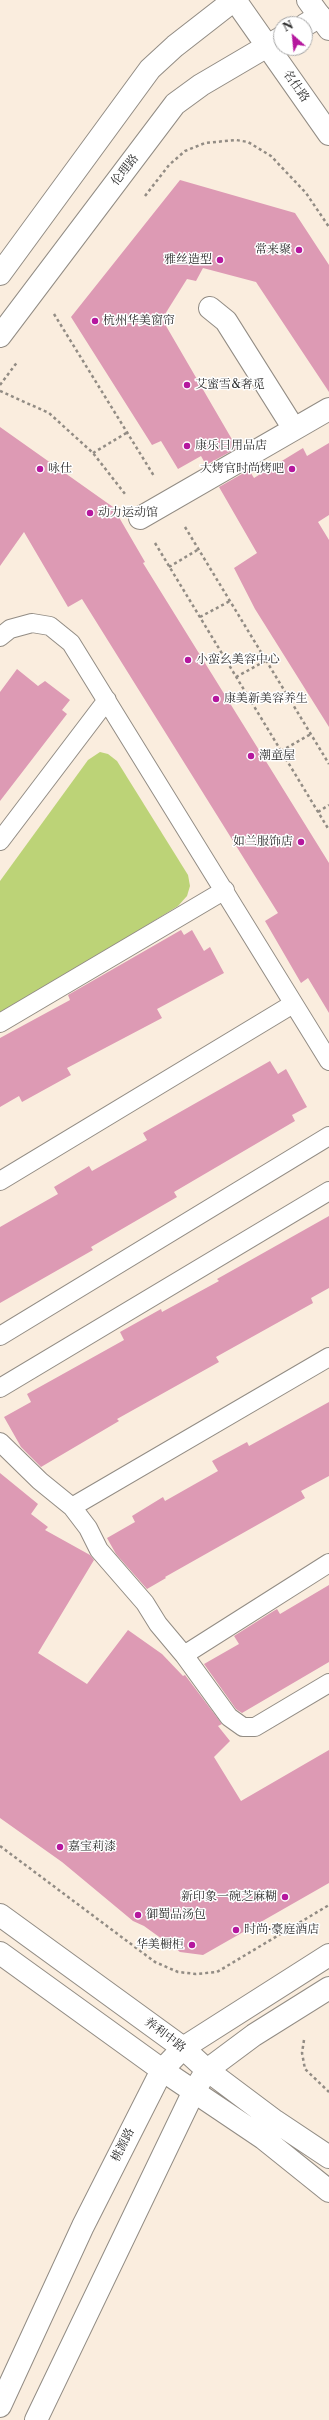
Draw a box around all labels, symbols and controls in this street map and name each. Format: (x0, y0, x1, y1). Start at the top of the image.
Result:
north arrow (273, 16, 313, 56)
text: N (281, 18, 295, 35)
street label: 名仕路 (280, 67, 312, 105)
street label: 伦理路 (108, 151, 142, 189)
place label: 常来聚 (255, 243, 291, 257)
marker: 常来聚 (294, 245, 304, 255)
place label: 雅丝造型 (164, 253, 212, 267)
marker: 雅丝造型 (215, 255, 225, 265)
place label: 杭州华美窗帘 (103, 314, 175, 328)
marker: 杭州华美窗帘 (90, 316, 100, 326)
place label: 艾蜜雪&奢觅 (195, 378, 265, 392)
marker: 艾蜜雪&奢觅 (182, 380, 192, 390)
place label: 康乐日用品店 (195, 439, 267, 453)
marker: 康乐日用品店 (182, 441, 192, 451)
place label: 咏仕 (48, 462, 72, 476)
place label: 大烤官时尚烤吧 (200, 462, 284, 476)
marker: 咏仕 (35, 464, 45, 474)
marker: 大烤官时尚烤吧 (287, 464, 297, 474)
place label: 动力运动馆 (98, 506, 158, 520)
marker: 动力运动馆 (85, 508, 95, 518)
place label: 小蛮幺美容中心 (196, 653, 280, 667)
marker: 小蛮幺美容中心 (183, 655, 193, 665)
place label: 康美新美容养生 (224, 692, 308, 706)
marker: 康美新美容养生 (211, 694, 221, 704)
place label: 潮童屋 (259, 749, 295, 763)
marker: 潮童屋 (246, 751, 256, 761)
place label: 如兰服饰店 (233, 835, 293, 849)
marker: 如兰服饰店 (296, 837, 306, 847)
place label: 嘉宝莉漆 (68, 1840, 116, 1854)
marker: 嘉宝莉漆 (55, 1842, 65, 1852)
place label: 新印象一碗芝麻糊 (181, 1890, 277, 1904)
marker: 新印象一碗芝麻糊 (280, 1892, 290, 1902)
place label: 御蜀品汤包 (146, 1908, 206, 1922)
marker: 御蜀品汤包 (133, 1910, 143, 1920)
place label: 时尚·豪庭酒店 (244, 1923, 319, 1937)
marker: 时尚·豪庭酒店 (231, 1925, 241, 1935)
place label: 华美橱柜 (136, 1938, 184, 1952)
marker: 华美橱柜 (187, 1940, 197, 1950)
street label: 养利中路 (141, 2015, 189, 2055)
street label: 桃源路 (108, 2126, 138, 2164)

